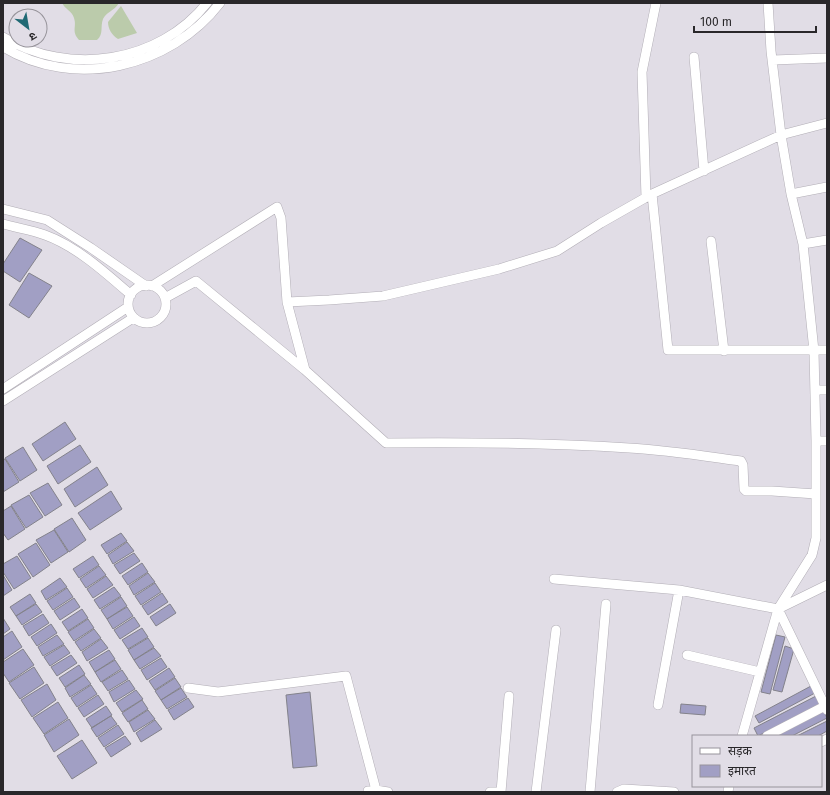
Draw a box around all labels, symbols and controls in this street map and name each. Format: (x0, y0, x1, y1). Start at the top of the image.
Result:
north arrow (8, 8, 48, 48)
scale bar (694, 8, 816, 34)
text: 100 m (700, 15, 732, 29)
text: उ (26, 29, 39, 44)
legend (692, 735, 822, 787)
text: सड़क (728, 744, 753, 758)
text: इमारत (728, 764, 757, 778)

